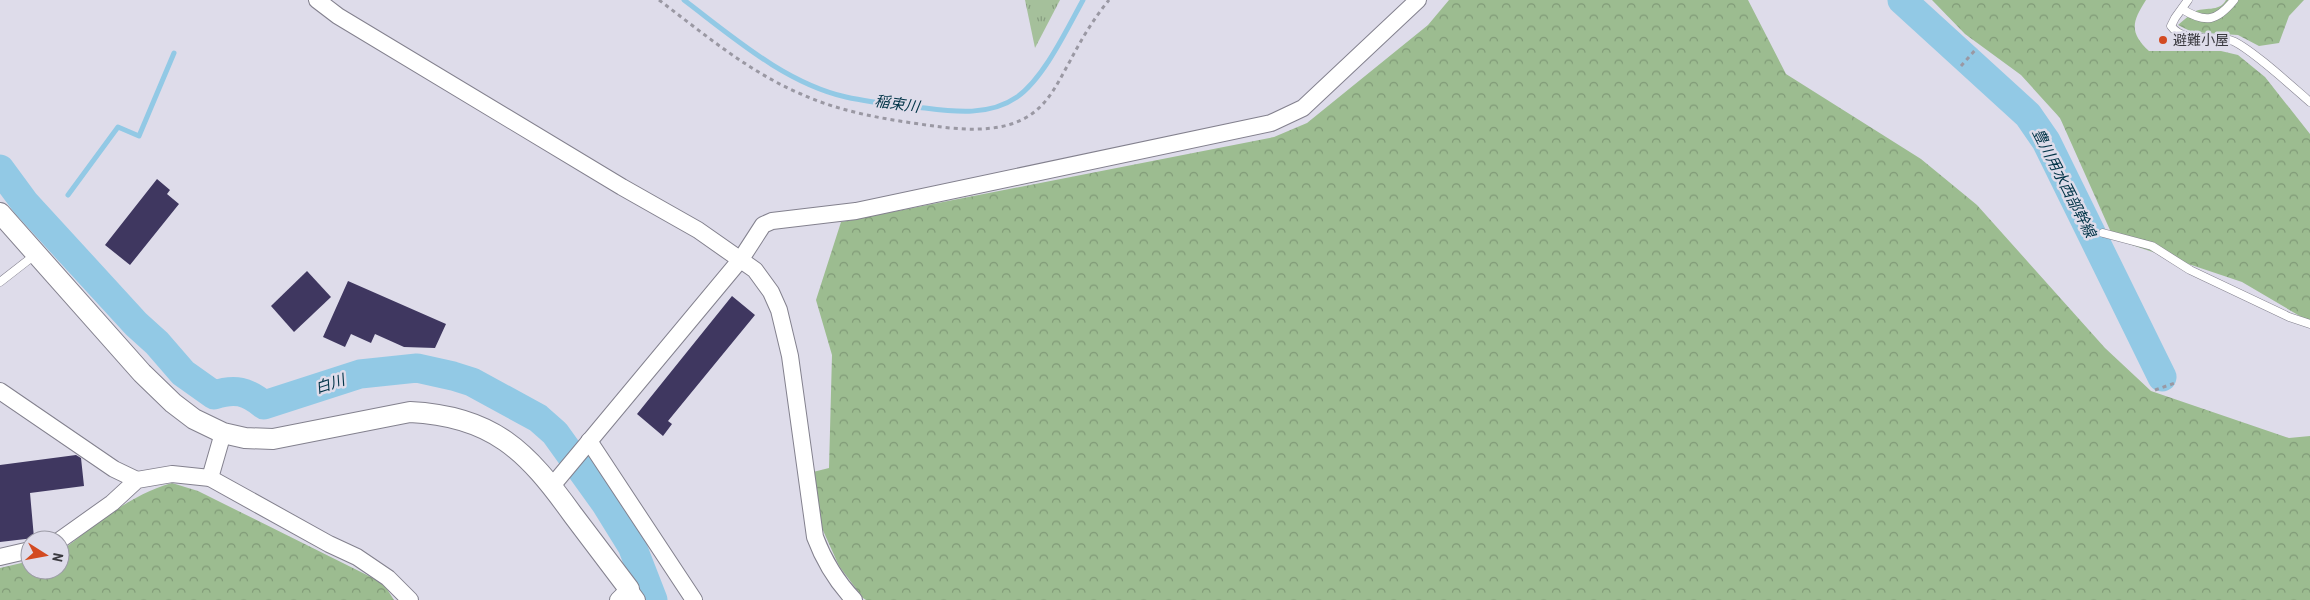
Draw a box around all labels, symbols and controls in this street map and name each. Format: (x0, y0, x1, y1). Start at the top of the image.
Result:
place label: 避難小屋 (2173, 32, 2229, 48)
marker: 避難小屋 (2157, 34, 2169, 46)
water label: 稲束川 (873, 92, 923, 116)
water label: 豊川用水西部幹線 (2029, 125, 2100, 242)
water label: 白川 (313, 370, 349, 397)
north arrow (20, 530, 70, 580)
text: N (49, 552, 66, 563)

